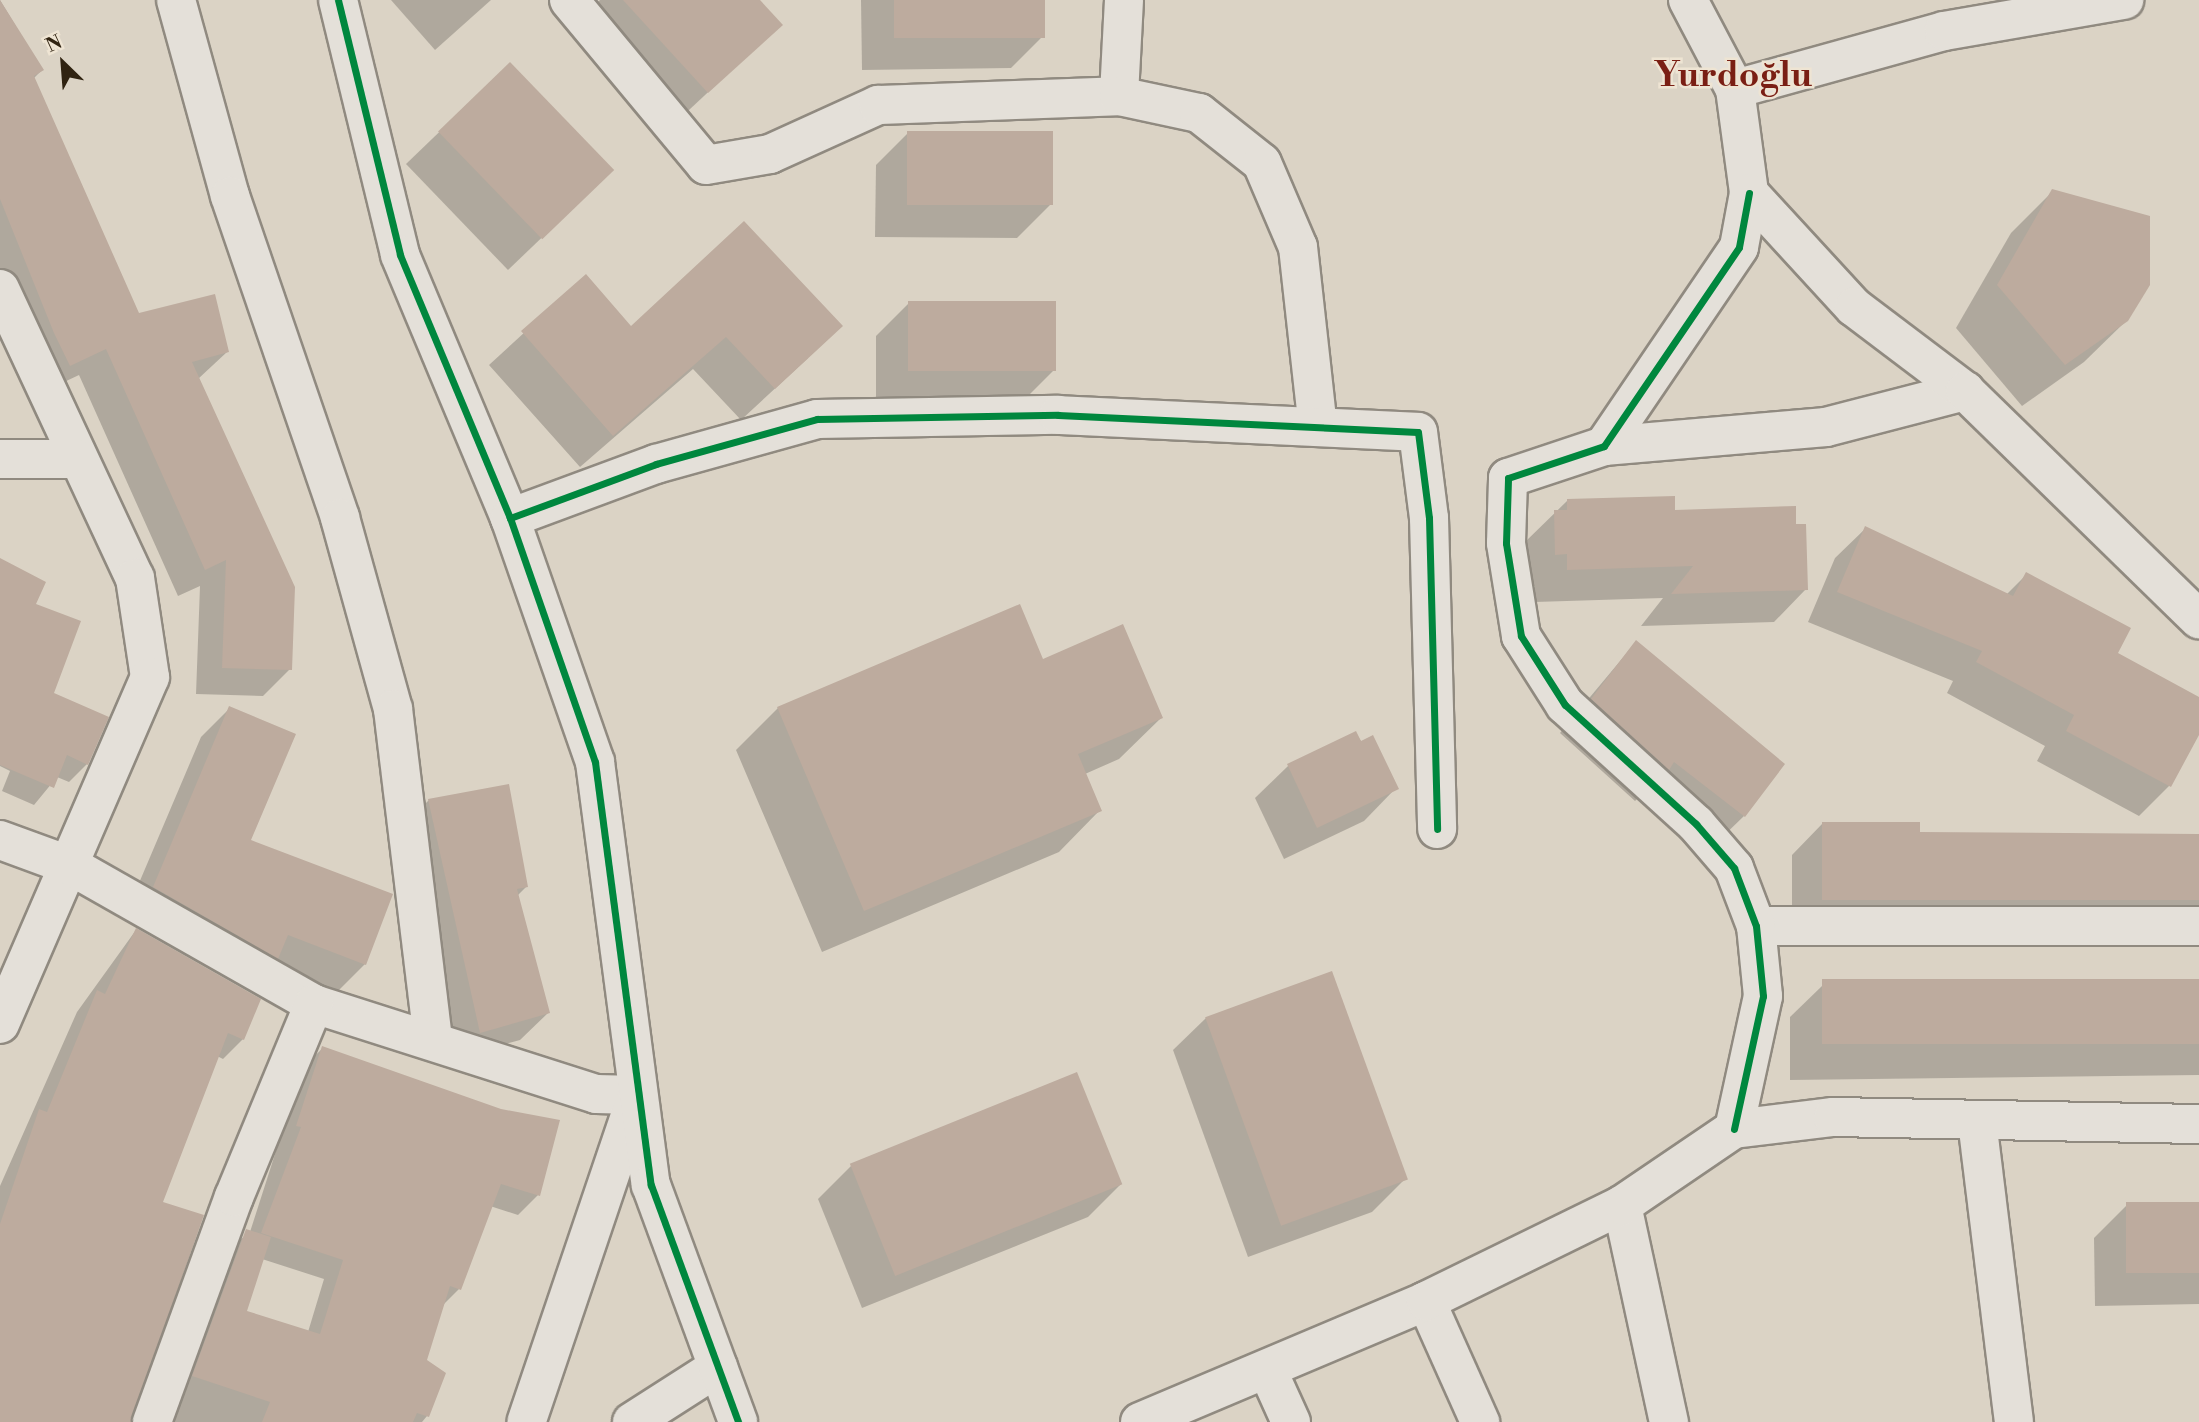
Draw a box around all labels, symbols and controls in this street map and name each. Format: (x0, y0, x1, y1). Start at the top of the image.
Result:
north arrow (28, 28, 98, 98)
text: N (42, 30, 66, 58)
district label: Yurdoğlu (1654, 55, 1812, 97)

